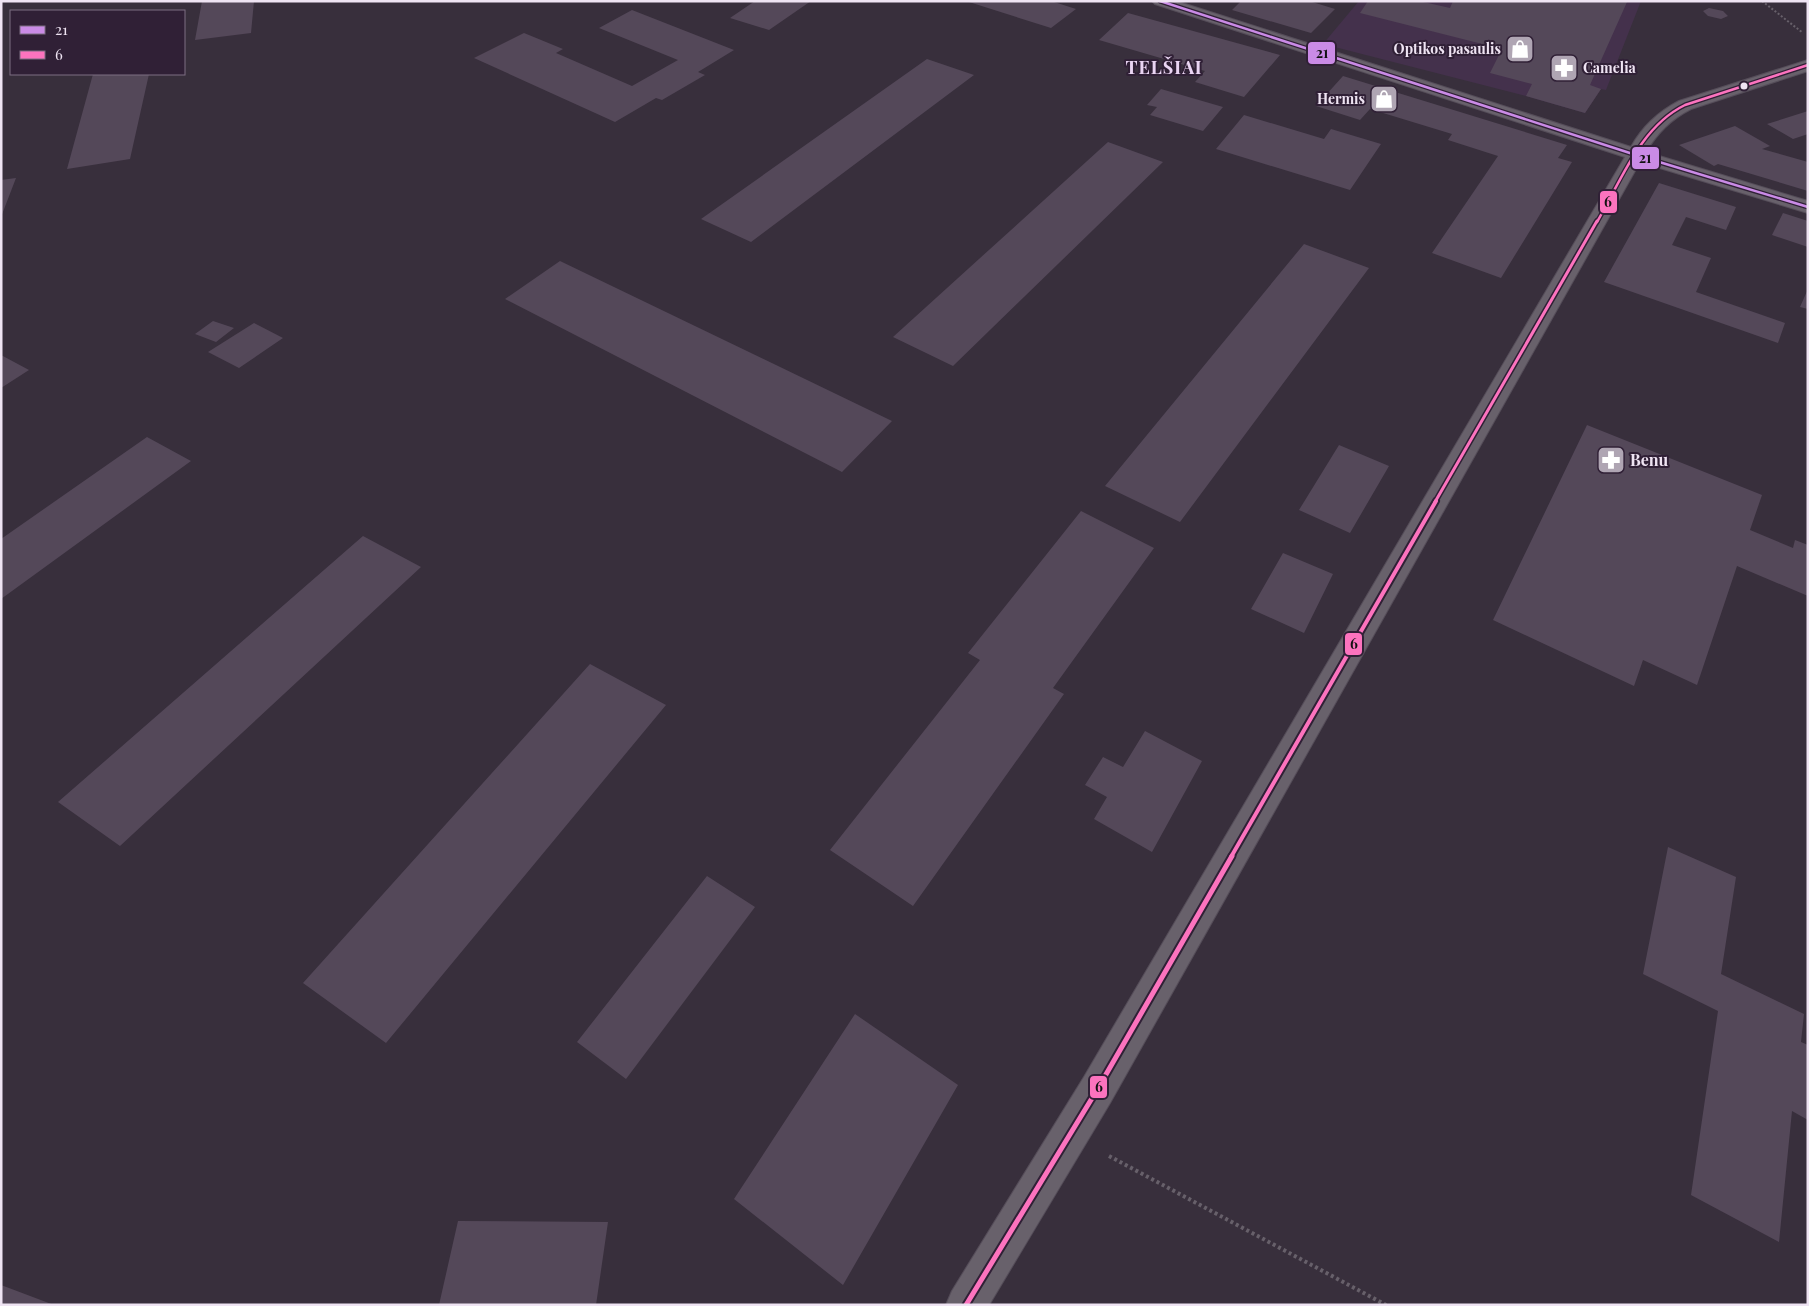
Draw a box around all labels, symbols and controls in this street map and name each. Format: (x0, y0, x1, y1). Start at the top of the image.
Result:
legend (10, 10, 185, 75)
text: 21 (55, 19, 68, 39)
shop icon: Optikos pasaulis (1505, 34, 1535, 64)
place label: Optikos pasaulis (1394, 39, 1501, 58)
line badge: 21 (1307, 41, 1336, 65)
text: 21 (1316, 43, 1328, 62)
text: 6 (55, 44, 63, 64)
pharmacy icon: Camelia (1549, 53, 1579, 83)
district label: TELŠIAI (1125, 55, 1203, 79)
place label: Camelia (1583, 58, 1637, 77)
unlabelled marker (1739, 81, 1749, 91)
shop icon: Hermis (1369, 84, 1399, 114)
place label: Hermis (1317, 89, 1365, 108)
line badge: 21 (1631, 146, 1660, 170)
text: 21 (1639, 148, 1651, 167)
line badge: 6 (1599, 190, 1618, 214)
text: 6 (1604, 192, 1612, 211)
pharmacy icon: Benu (1596, 445, 1626, 475)
place label: Benu (1630, 449, 1669, 470)
line badge: 6 (1344, 632, 1363, 656)
text: 6 (1350, 634, 1358, 653)
line badge: 6 (1089, 1075, 1108, 1099)
text: 6 (1095, 1077, 1103, 1096)

